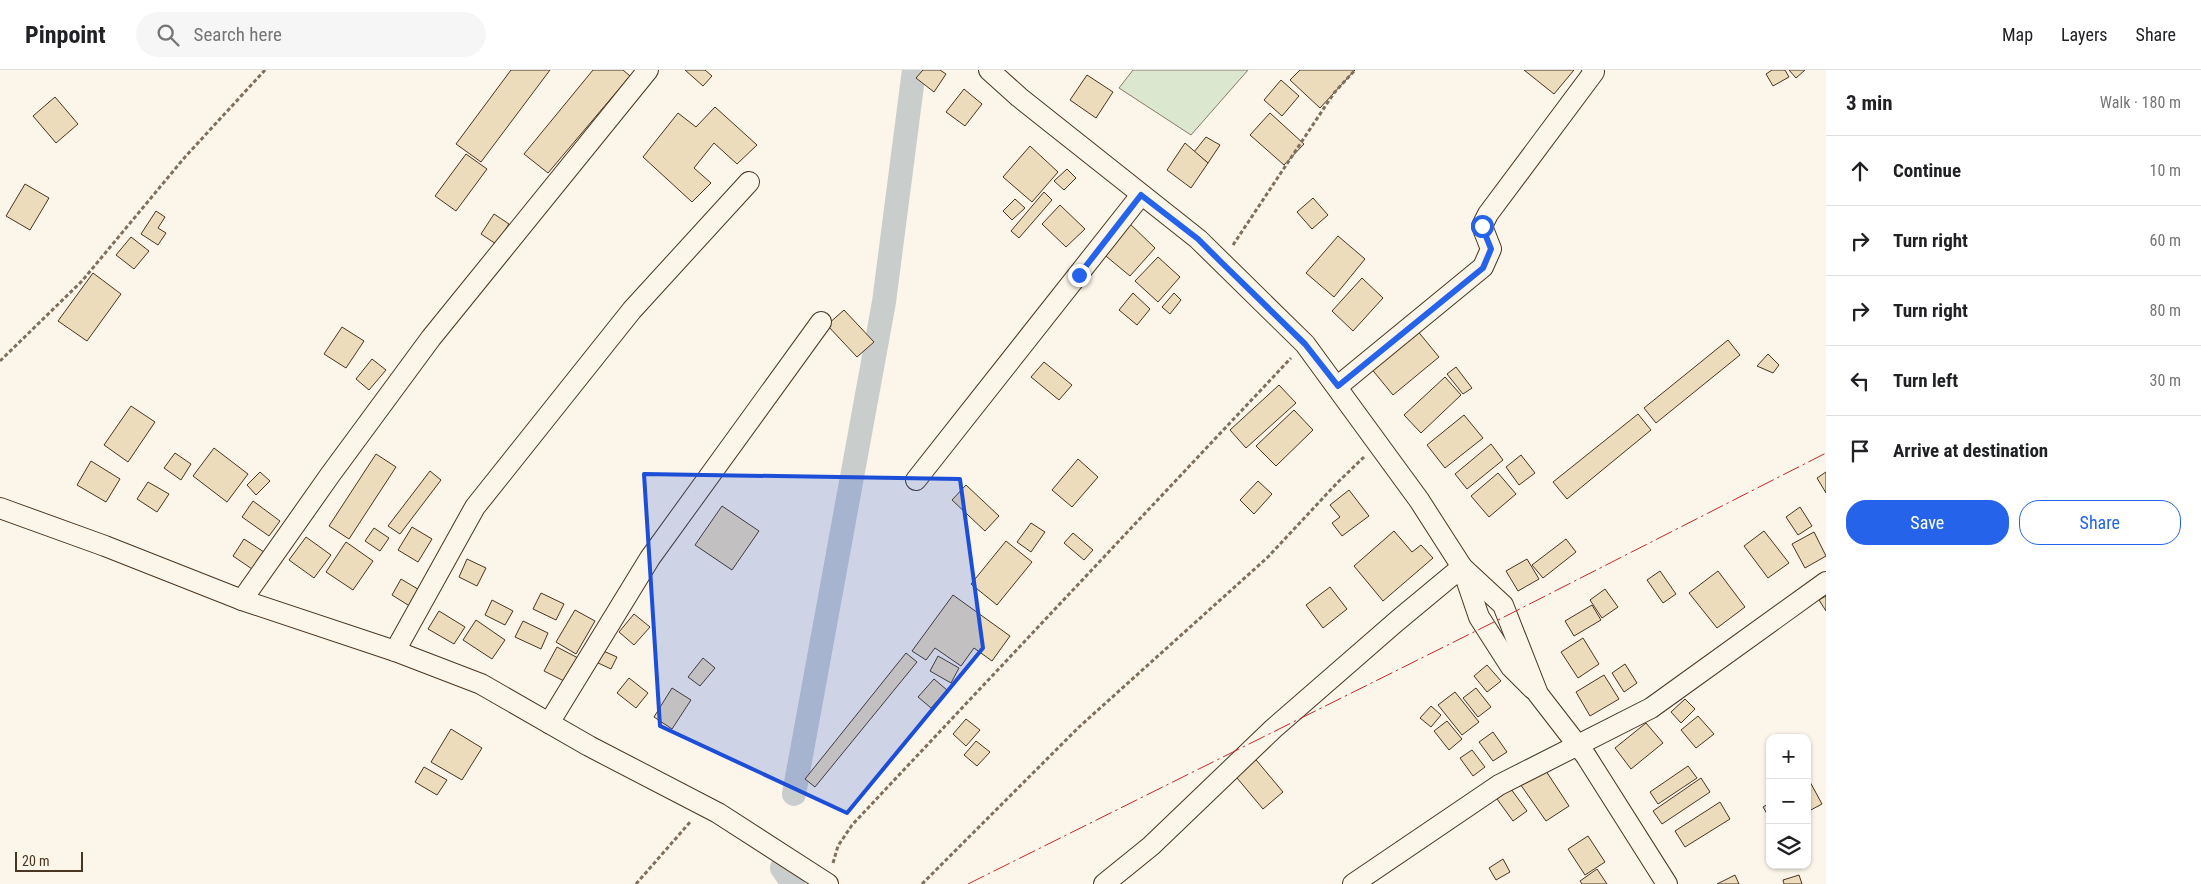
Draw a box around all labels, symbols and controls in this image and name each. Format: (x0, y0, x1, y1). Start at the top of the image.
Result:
search box (136, 12, 486, 57)
text: Pinpoint (25, 21, 106, 49)
icon: search (154, 21, 182, 49)
text: Search here (194, 23, 282, 46)
text: Map (2002, 24, 2033, 45)
text: Layers (2061, 24, 2108, 45)
text: Share (2136, 24, 2176, 45)
text: 3 min (1846, 91, 1893, 115)
text: Walk · 180 m (2100, 93, 2181, 112)
icon: ahead (1846, 157, 1874, 185)
text: Continue (1893, 159, 1961, 182)
text: 10 m (2149, 161, 2181, 180)
route start (1471, 215, 1494, 238)
icon: right (1846, 227, 1874, 255)
text: Turn right (1893, 229, 1968, 252)
text: 60 m (2149, 231, 2181, 250)
route end (1068, 264, 1091, 287)
icon: right (1846, 297, 1874, 325)
text: Turn right (1893, 299, 1968, 322)
text: 80 m (2149, 301, 2181, 320)
icon: left (1846, 367, 1874, 395)
text: Turn left (1893, 369, 1958, 392)
text: 30 m (2149, 371, 2181, 390)
icon: arrive (1846, 437, 1874, 465)
text: Arrive at destination (1893, 439, 2048, 462)
button: Save (1846, 500, 2009, 545)
button: Share (2019, 500, 2181, 545)
map controls (1766, 734, 1811, 869)
button: + (1766, 734, 1811, 779)
button: − (1766, 779, 1811, 824)
button: layers (1766, 824, 1811, 869)
scale bar (15, 849, 82, 872)
text: 20 m (22, 853, 50, 869)

